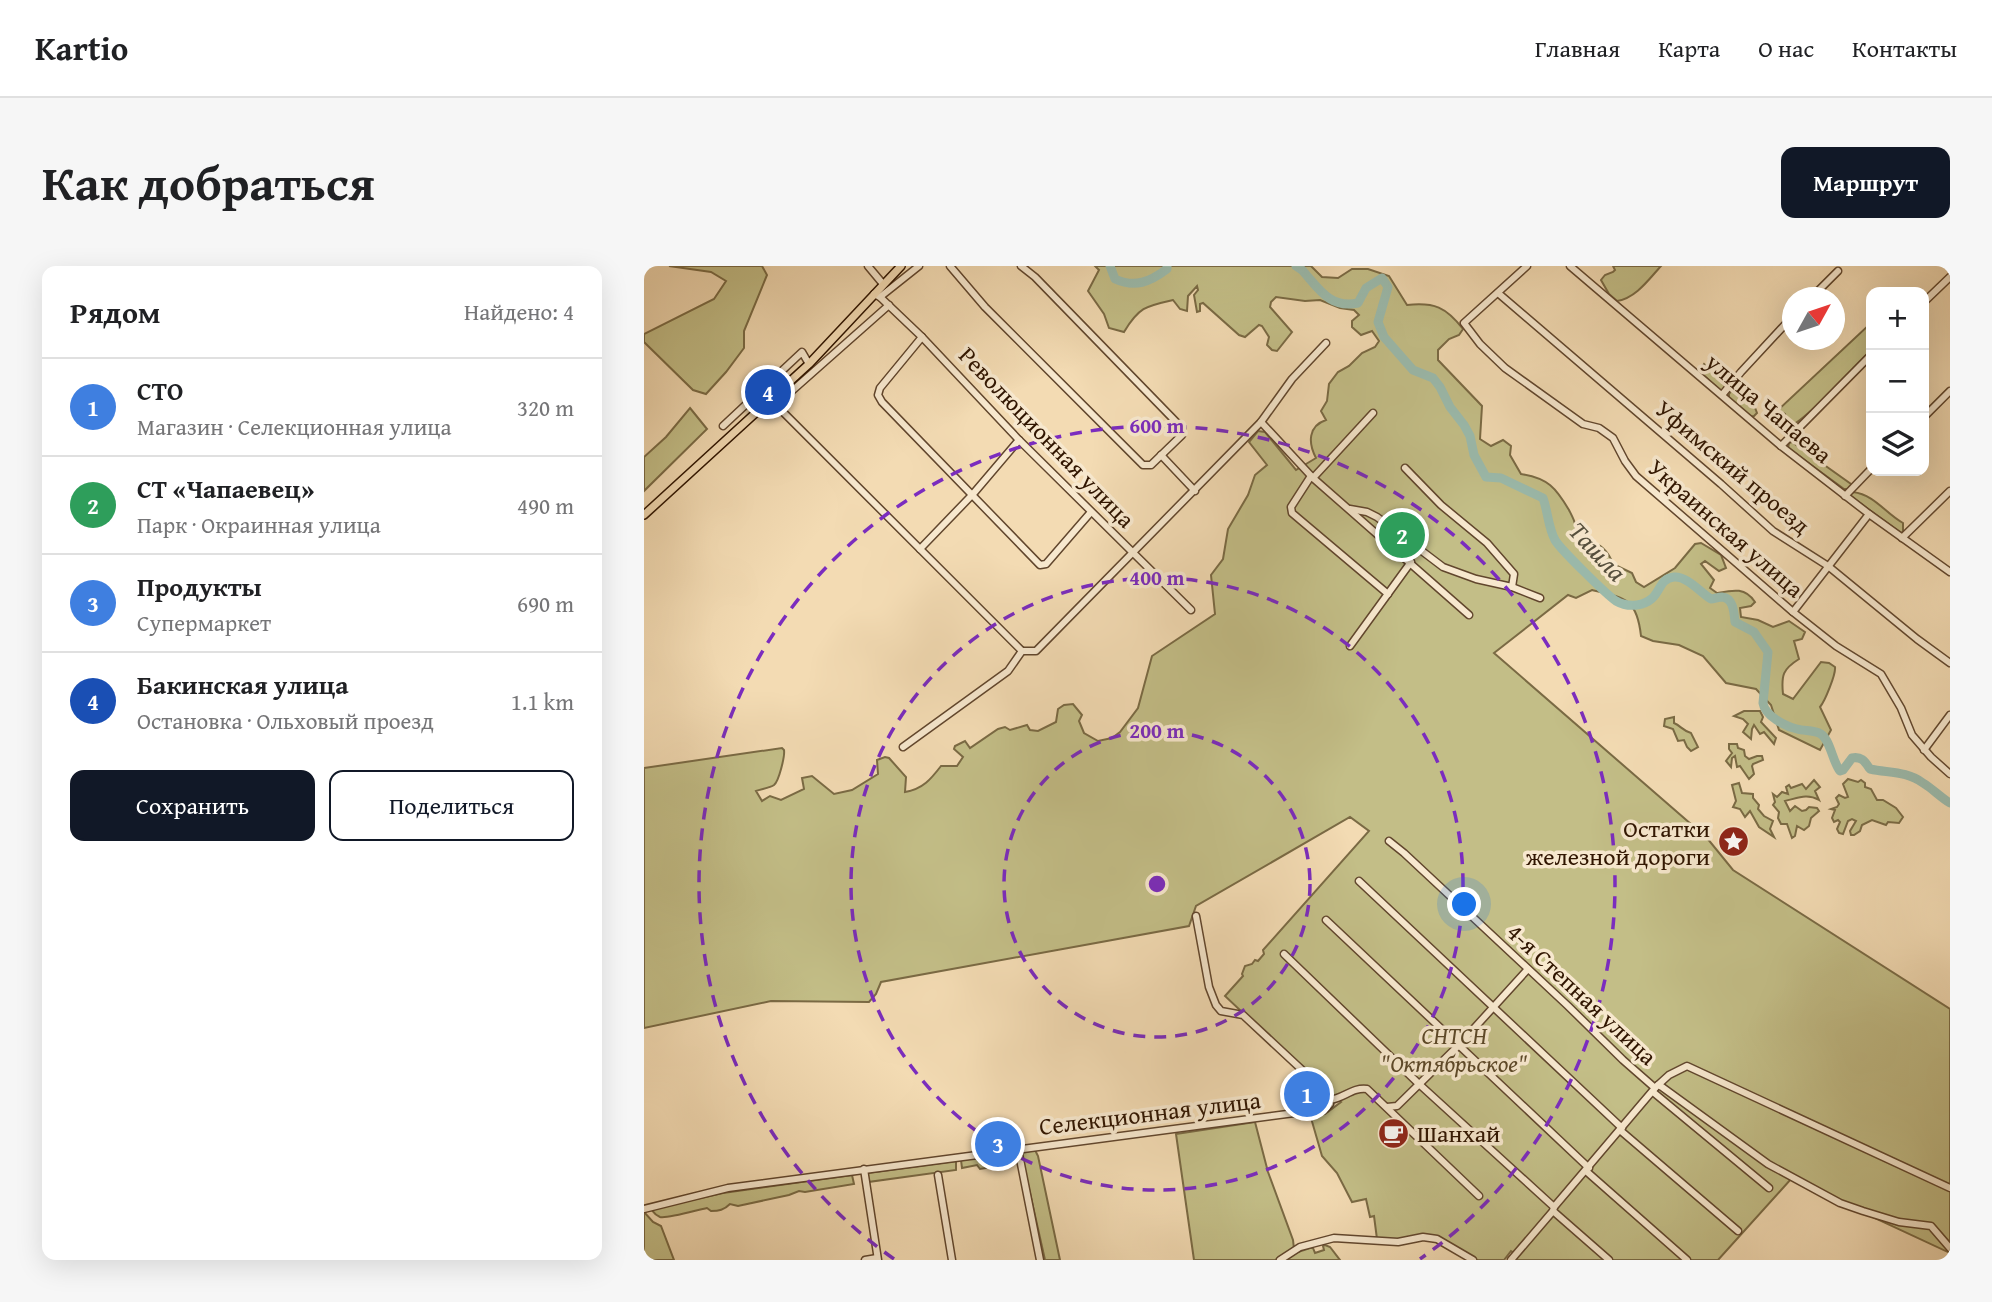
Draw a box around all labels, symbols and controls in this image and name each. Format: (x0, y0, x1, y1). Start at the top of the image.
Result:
text: Kartio (35, 24, 128, 72)
text: Главная (1535, 31, 1620, 66)
text: Карта (1658, 31, 1720, 66)
text: О нас (1758, 31, 1814, 66)
text: Контакты (1852, 31, 1957, 66)
text: Как добраться (42, 146, 375, 218)
button: Маршрут (1781, 147, 1950, 218)
north arrow (1782, 287, 1845, 350)
map controls (1866, 287, 1929, 476)
button: + (1866, 287, 1929, 350)
text: Рядом (70, 290, 161, 334)
text: Найдено: 4 (464, 295, 574, 328)
street label: Революционная улица (951, 338, 1143, 536)
street label: улица Чапаева (1697, 344, 1840, 472)
button: − (1866, 350, 1929, 413)
pin: 4 (745, 366, 791, 418)
text: СТО (137, 371, 183, 410)
text: 1 (87, 391, 99, 424)
text: 320 m (517, 391, 574, 424)
street label: Уфимский проезд (1648, 392, 1818, 542)
text: Магазин · Селекционная улица (137, 410, 451, 443)
text: 600 m (1129, 410, 1185, 441)
button: layers (1866, 413, 1929, 476)
street label: Украинская улица (1640, 450, 1812, 606)
text: СТ «Чапаевец» (137, 469, 314, 508)
text: 2 (87, 489, 99, 522)
text: 490 m (517, 489, 574, 522)
text: Парк · Окраинная улица (137, 508, 381, 541)
pin: 2 (1379, 509, 1425, 561)
water label: Ташла (1560, 512, 1636, 590)
text: 400 m (1129, 562, 1185, 593)
text: Продукты (137, 567, 262, 606)
text: 3 (87, 587, 99, 620)
text: 690 m (517, 587, 574, 620)
text: Супермаркет (137, 606, 271, 639)
text: Бакинская улица (137, 665, 349, 704)
text: 4 (87, 685, 99, 718)
text: 1.1 km (511, 685, 574, 718)
text: Остановка · Ольховый проезд (137, 704, 434, 737)
text: 200 m (1129, 715, 1185, 746)
button: Сохранить (70, 770, 315, 841)
button: Поделиться (329, 770, 574, 841)
place label: Остатки железной дороги (1526, 811, 1710, 874)
place icon: Остатки железной дороги (1716, 825, 1750, 859)
centre of rings (1145, 872, 1169, 896)
your location (1447, 887, 1481, 921)
street label: 4-я Степная улица (1499, 915, 1665, 1073)
park label: СНТСН "Октябрьское" (1380, 1018, 1528, 1081)
pin: 1 (1284, 1068, 1330, 1120)
street label: Селекционная улица (1037, 1082, 1263, 1144)
cafe icon: Шанхай (1377, 1116, 1411, 1150)
place label: Шанхай (1417, 1116, 1500, 1151)
pin: 3 (975, 1118, 1021, 1170)

